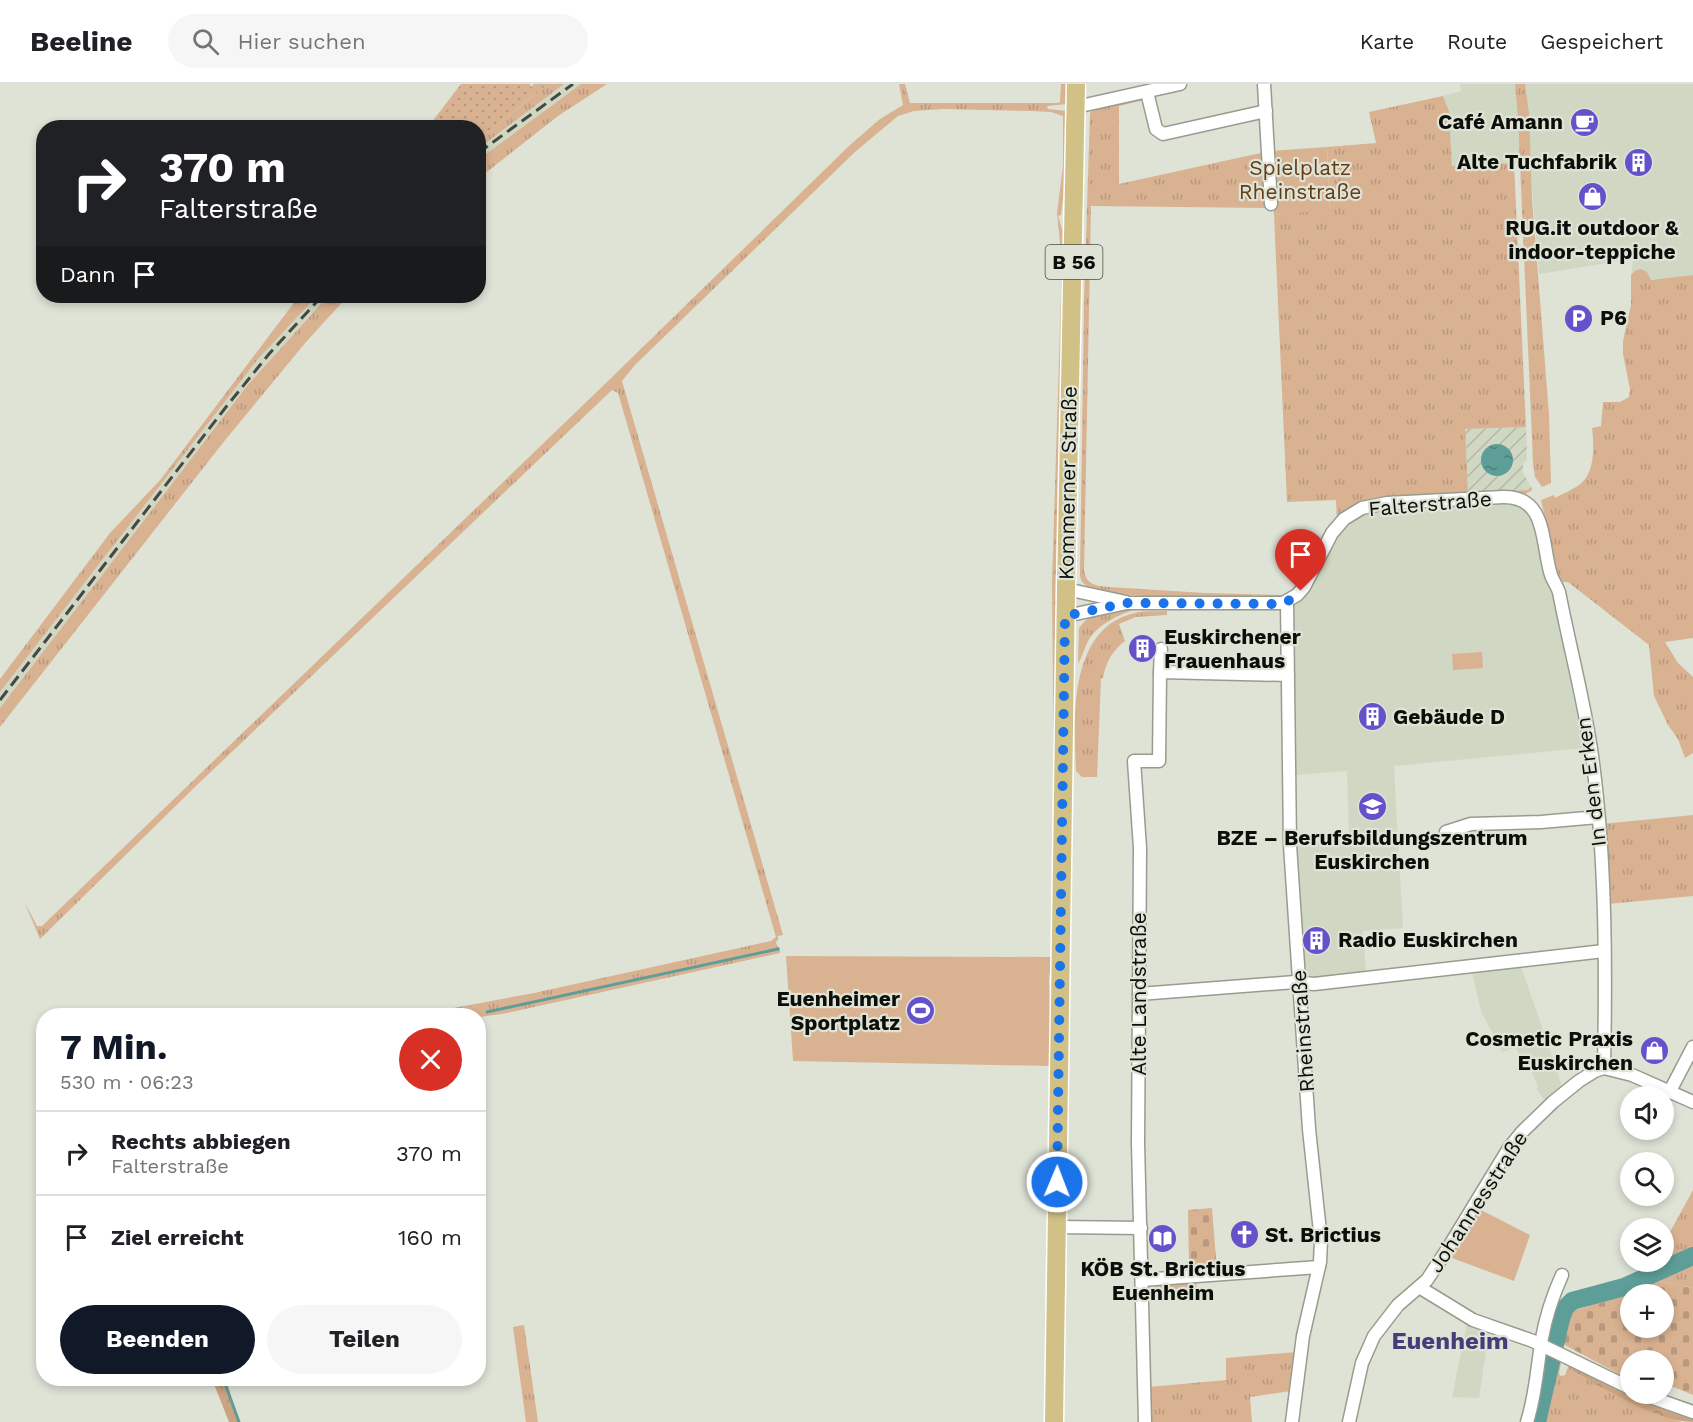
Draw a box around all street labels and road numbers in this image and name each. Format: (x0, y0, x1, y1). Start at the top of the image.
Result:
road number: B 56 (1046, 245, 1102, 279)
street label: Kommerner Straße (1053, 386, 1082, 580)
street label: Falterstraße (1367, 486, 1493, 521)
street label: In den Erken (1570, 716, 1611, 848)
street label: Alte Landstraße (1126, 912, 1151, 1076)
street label: Rheinstraße (1286, 969, 1319, 1093)
street label: Johannesstraße (1423, 1126, 1533, 1277)

